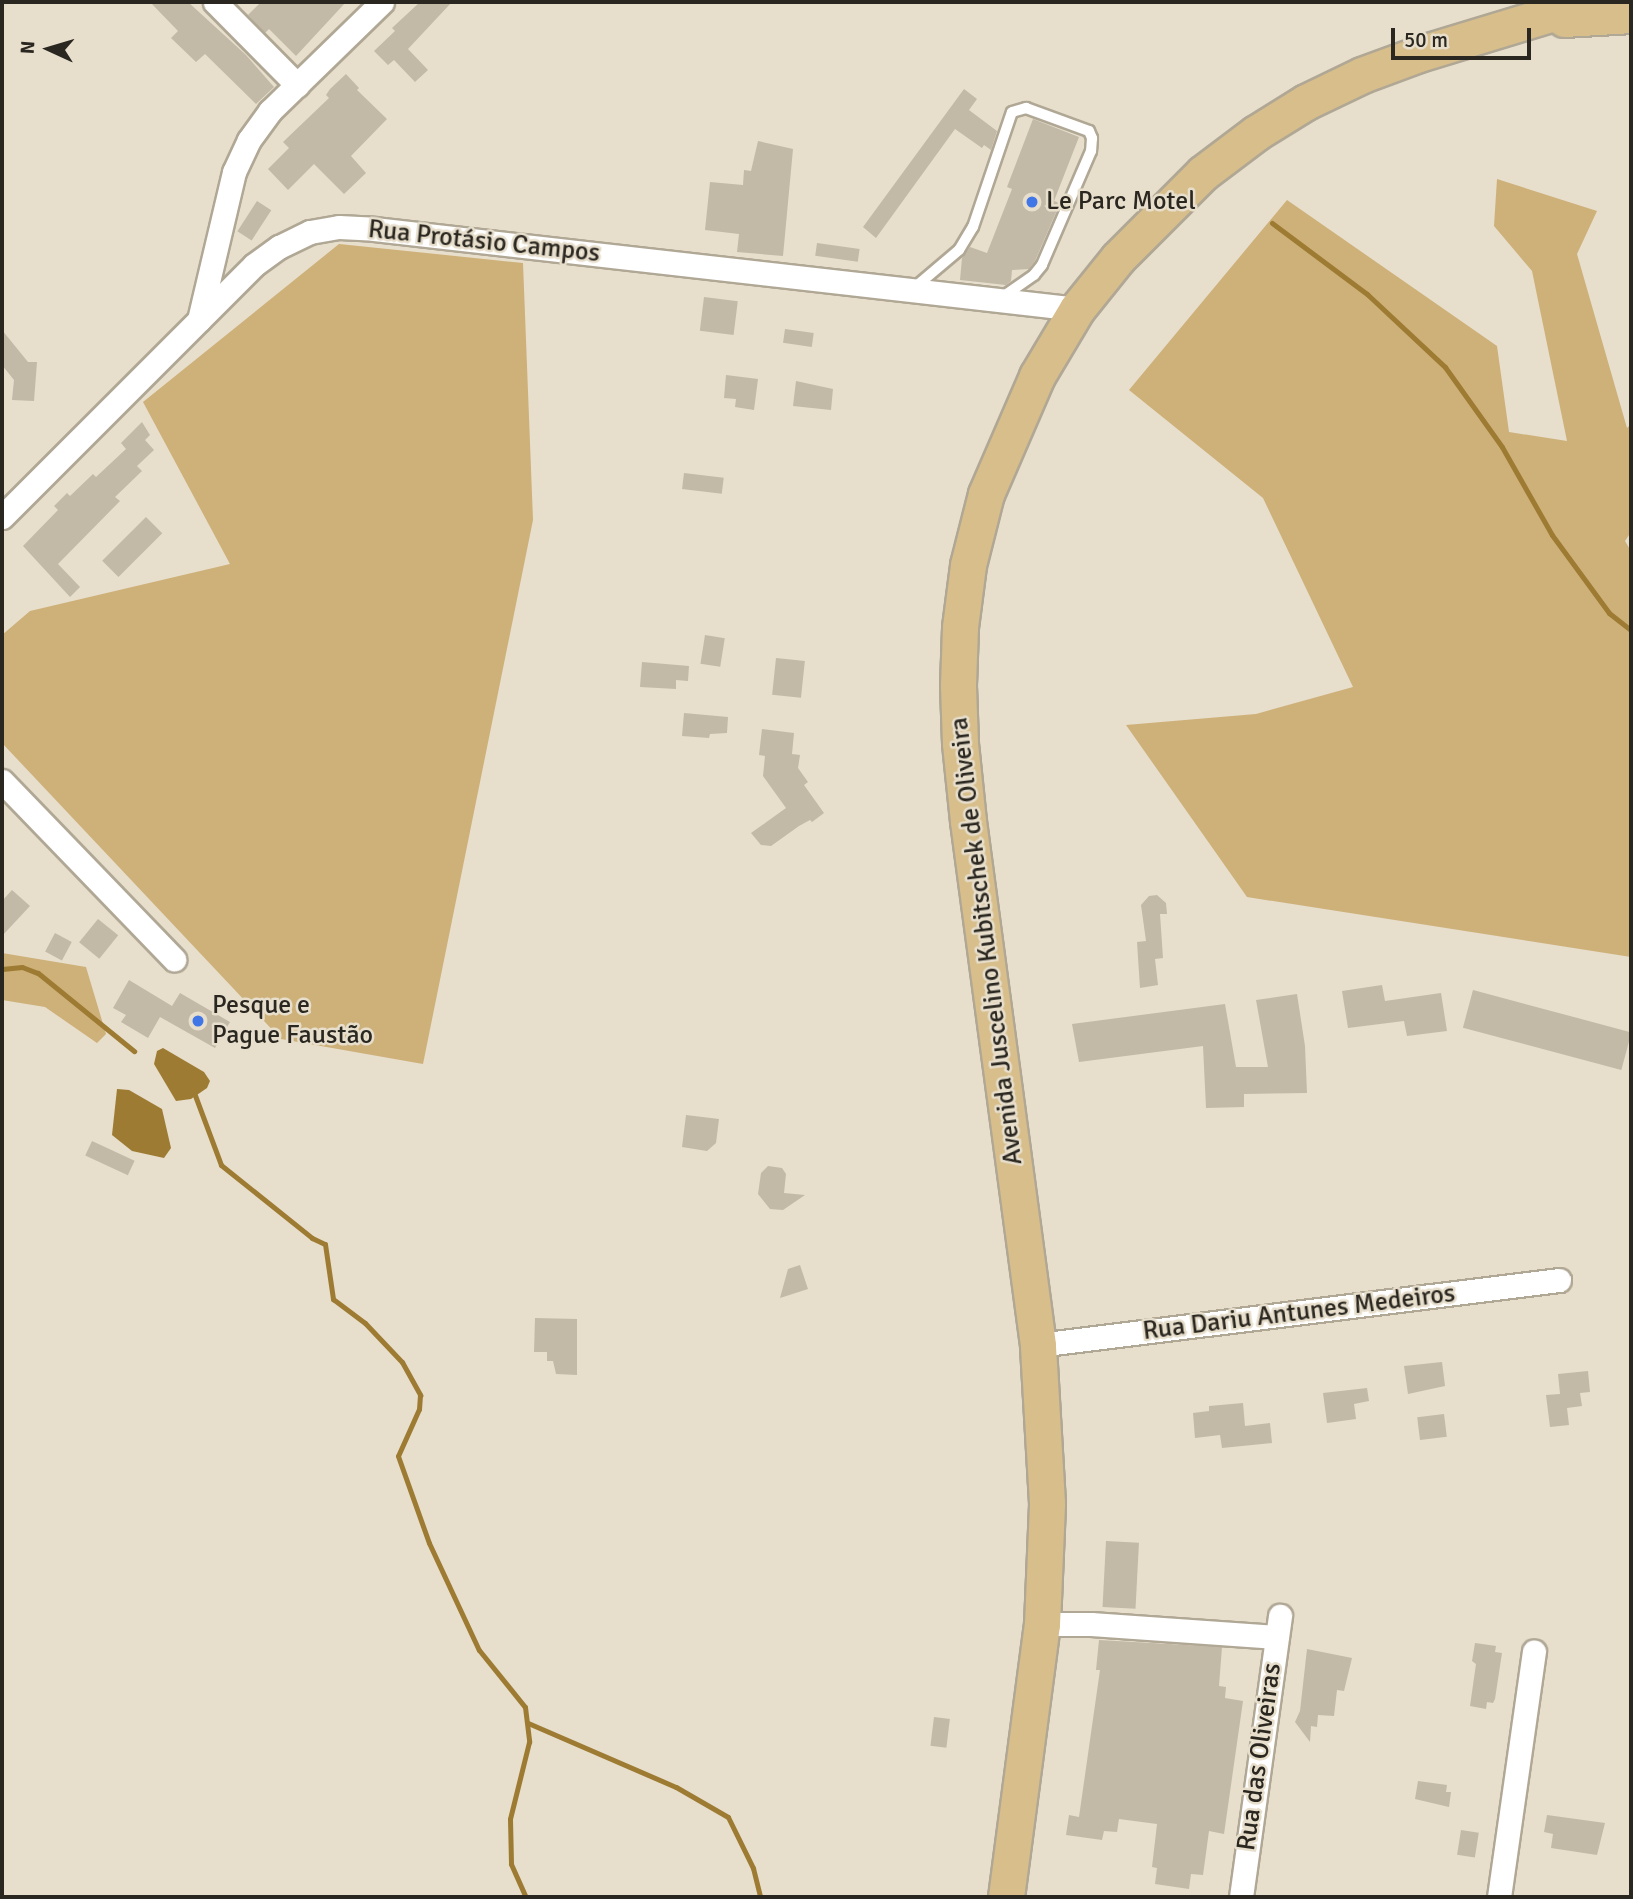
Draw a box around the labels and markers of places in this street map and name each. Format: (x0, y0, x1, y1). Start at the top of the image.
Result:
place label: Le Parc Motel (1046, 186, 1196, 218)
marker: Le Parc Motel (1024, 194, 1040, 210)
place label: Pesque e Pague Faustão (212, 990, 373, 1052)
marker: Pesque e Pague Faustão (190, 1013, 206, 1029)

